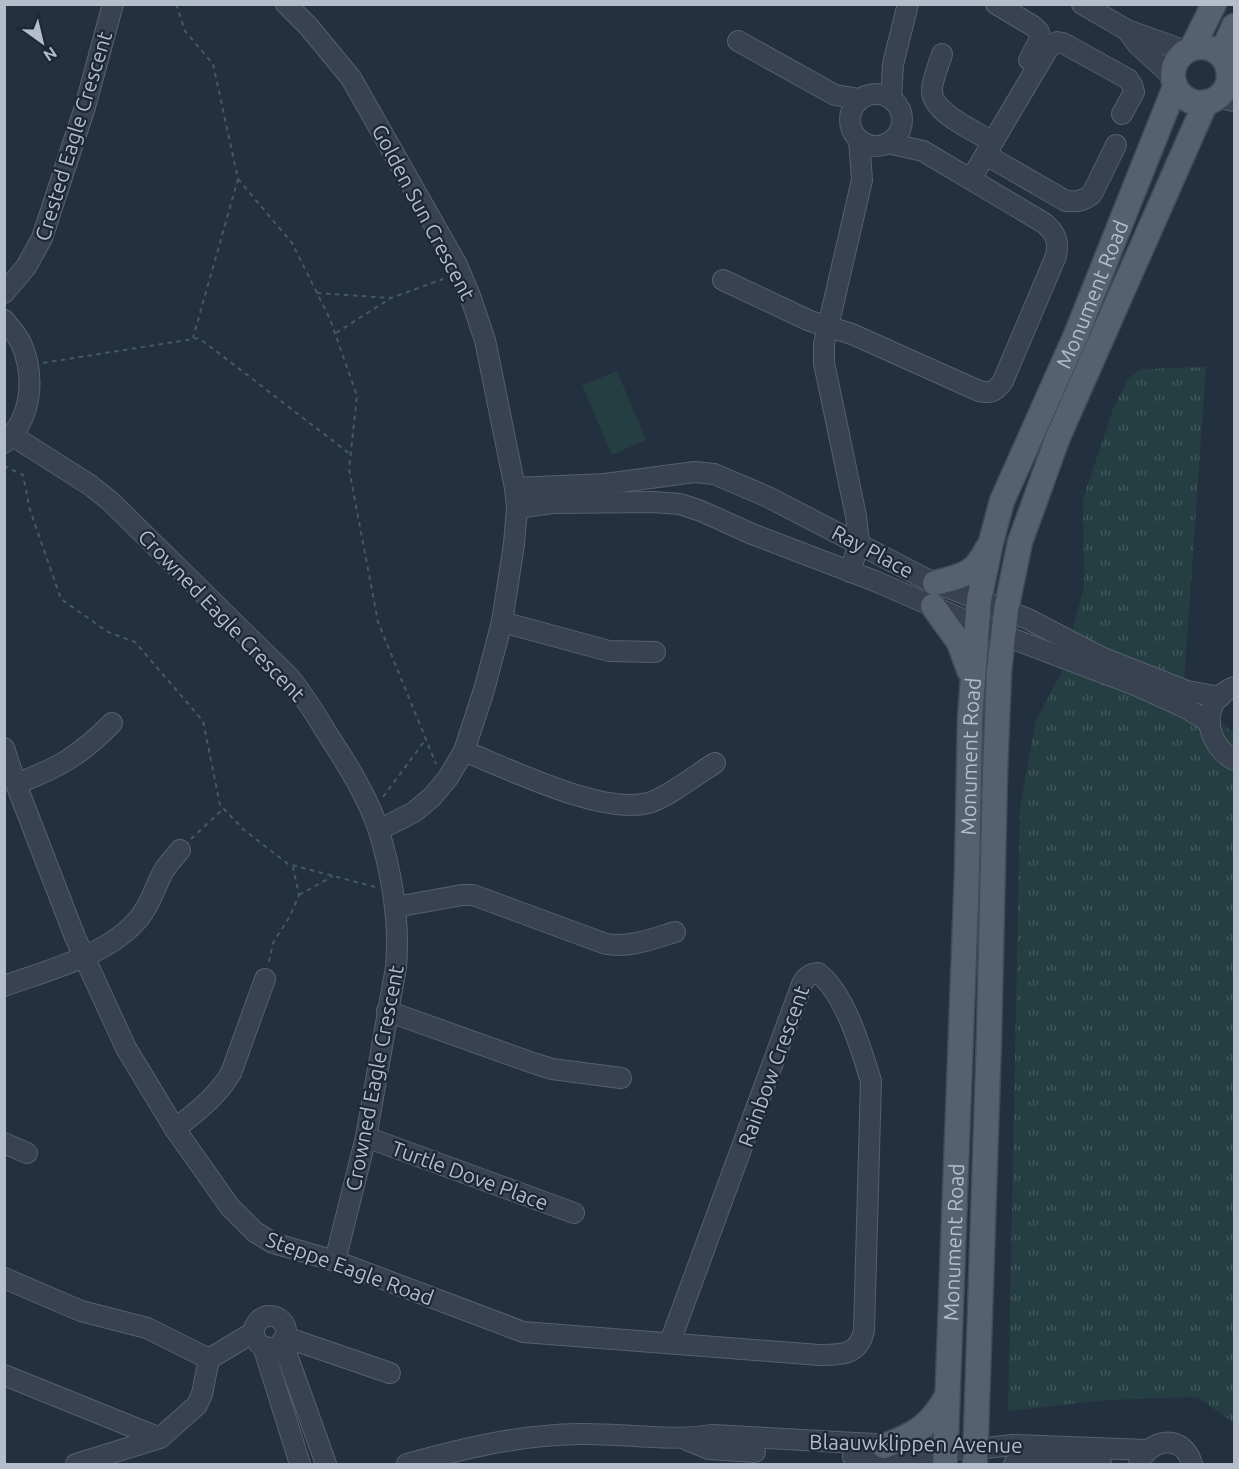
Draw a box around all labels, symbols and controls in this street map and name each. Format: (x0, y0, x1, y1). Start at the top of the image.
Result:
north arrow (12, 12, 72, 72)
street label: Crested Eagle Crescent (30, 28, 116, 244)
text: N (40, 44, 60, 65)
street label: Golden Sun Crescent (368, 120, 480, 304)
street label: Monument Road (1051, 217, 1133, 372)
street label: Ray Place (828, 520, 918, 582)
street label: Crowned Eagle Crescent (134, 524, 310, 706)
street label: Monument Road (956, 677, 985, 836)
street label: Crowned Eagle Crescent (340, 963, 408, 1193)
street label: Rainbow Crescent (733, 982, 813, 1150)
street label: Turtle Dove Place (388, 1135, 552, 1215)
street label: Monument Road (938, 1163, 968, 1321)
street label: Steppe Eagle Road (263, 1227, 437, 1309)
street label: Blaauwklippen Avenue (809, 1429, 1023, 1457)

